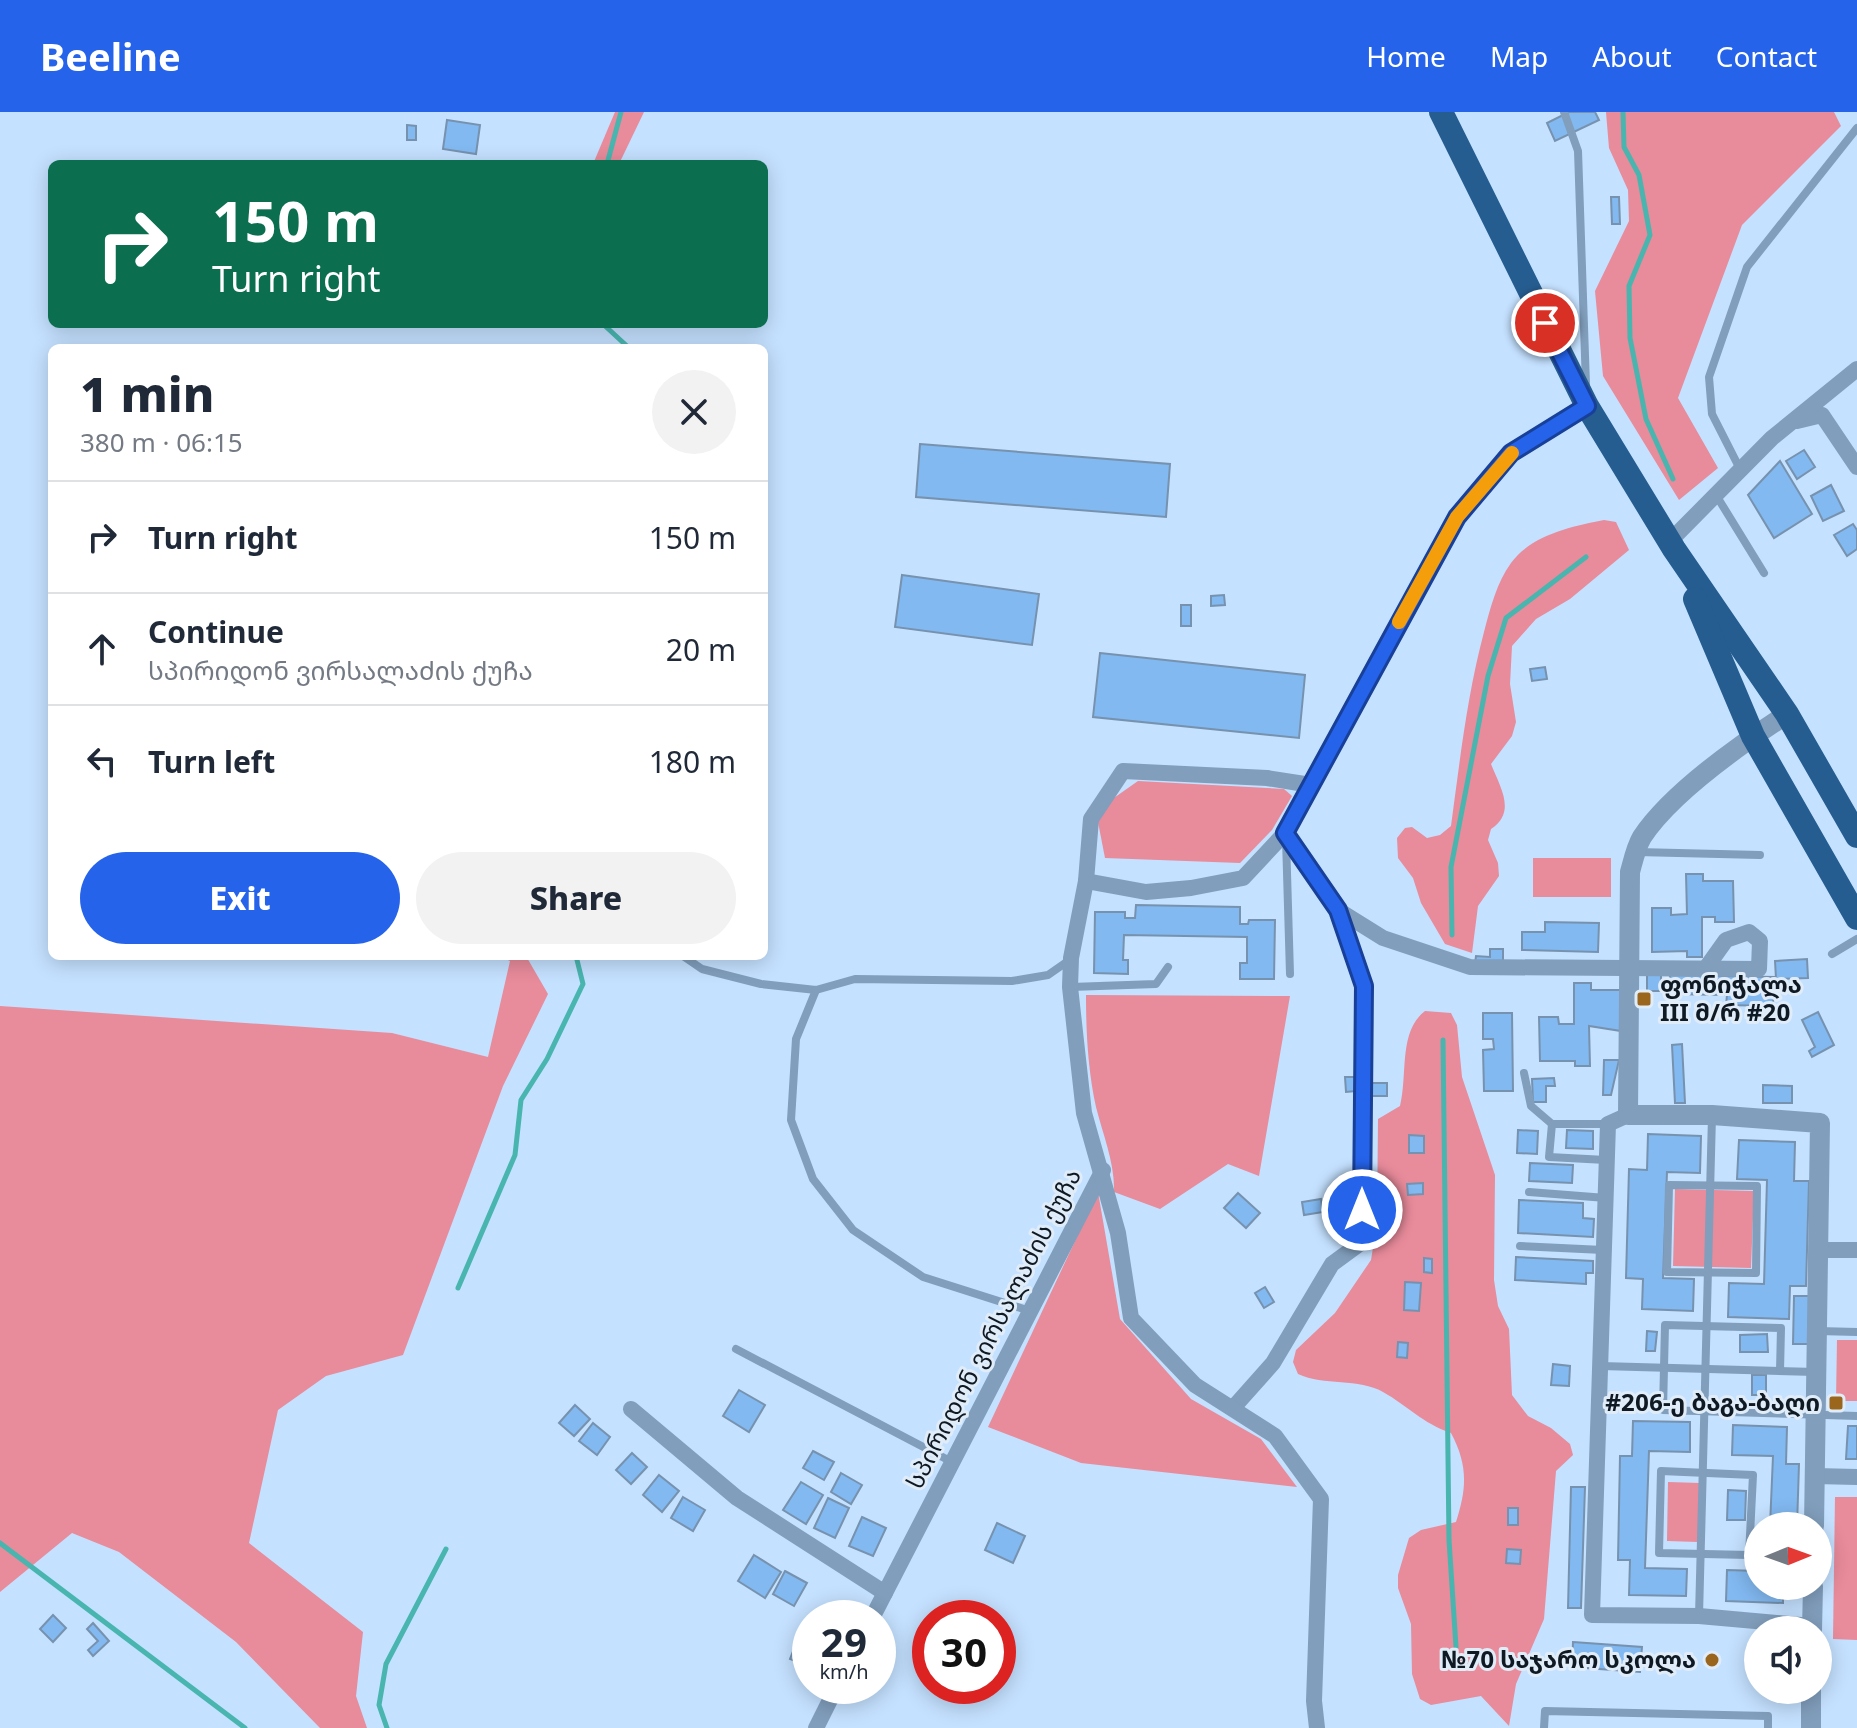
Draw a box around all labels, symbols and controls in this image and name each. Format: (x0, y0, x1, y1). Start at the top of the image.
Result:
text: Beeline (40, 30, 181, 82)
text: Home (1366, 37, 1446, 75)
text: Map (1490, 37, 1548, 75)
text: About (1592, 37, 1672, 75)
text: Contact (1716, 37, 1817, 75)
text: 150 m (212, 182, 379, 258)
icon: right (80, 192, 184, 296)
text: Turn right (212, 254, 380, 303)
pin (1511, 289, 1579, 357)
icon: arrive (1523, 301, 1567, 345)
text: 1 min (80, 361, 214, 426)
button: close (652, 370, 736, 454)
text: 380 m · 06:15 (80, 424, 243, 460)
icon: right (80, 515, 124, 559)
text: Turn right (148, 517, 298, 558)
text: 150 m (649, 517, 736, 558)
text: Continue (148, 611, 284, 652)
icon: ahead (80, 627, 124, 671)
text: 20 m (666, 629, 736, 670)
text: სპირიდონ ვირსალაძის ქუჩა (148, 652, 533, 688)
icon: left (80, 739, 124, 783)
text: Turn left (148, 741, 275, 782)
text: 180 m (649, 741, 736, 782)
button: Exit (80, 852, 400, 944)
button: Share (416, 852, 736, 944)
place label: ფონიჭალა III მ/რ #20 (1660, 967, 1802, 1028)
marker: ფონიჭალა III მ/რ #20 (1635, 990, 1653, 1008)
street label: სპირიდონ ვირსალაძის ქუჩა (897, 1163, 1088, 1494)
position arrow (1320, 1168, 1404, 1252)
place label: #206-ე ბაგა-ბაღი (1605, 1385, 1820, 1418)
marker: #206-ე ბაგა-ბაღი (1827, 1394, 1845, 1412)
north arrow (1744, 1512, 1832, 1600)
map controls (1744, 1512, 1832, 1704)
speed limit sign: 30 (912, 1600, 1016, 1704)
text: 29 (821, 1614, 867, 1669)
button: sound (1744, 1616, 1832, 1704)
place label: №70 საჯარო სკოლა (1441, 1642, 1696, 1675)
marker: №70 საჯარო სკოლა (1703, 1651, 1721, 1669)
text: km/h (819, 1658, 869, 1685)

